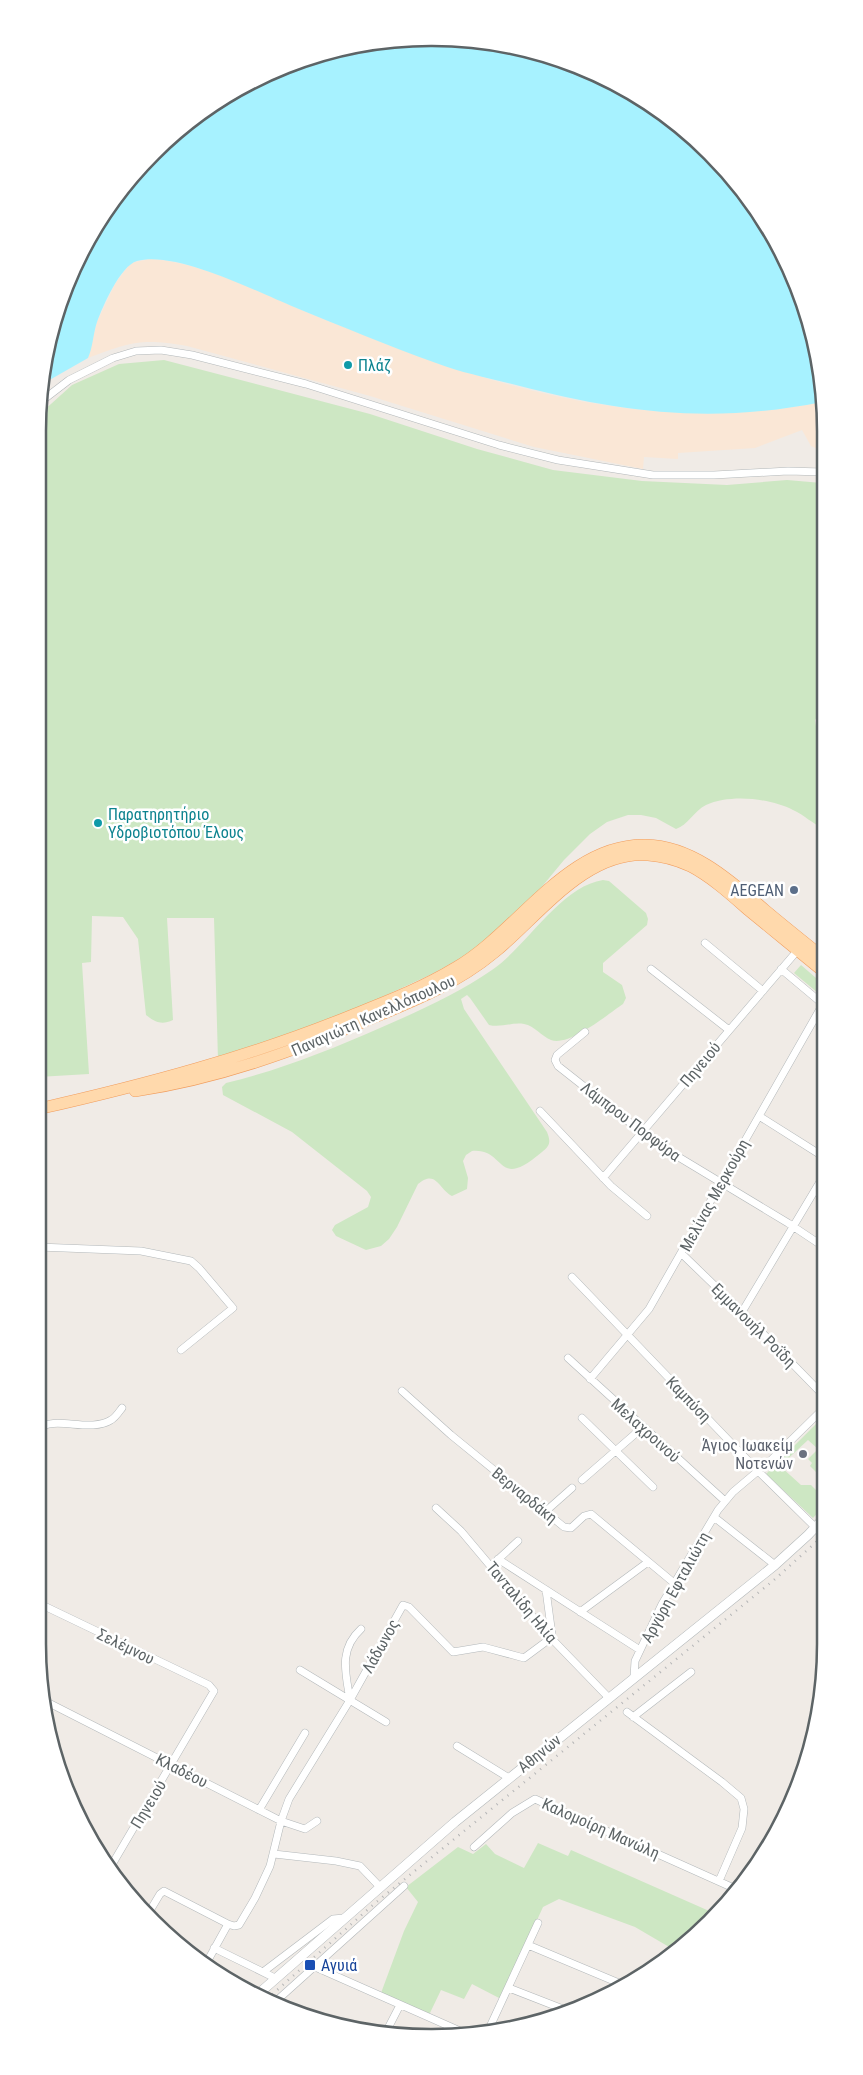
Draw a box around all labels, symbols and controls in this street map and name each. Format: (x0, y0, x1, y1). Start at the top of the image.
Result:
place label: Πλάζ (358, 356, 391, 375)
marker: Πλάζ (342, 359, 354, 371)
place label: Παρατηρητήριο Υδροβιοτόπου Έλους (108, 805, 244, 842)
marker: Παρατηρητήριο Υδροβιοτόπου Έλους (92, 817, 104, 829)
place label: AEGEAN (730, 881, 784, 900)
marker: AEGEAN (788, 884, 800, 896)
street label: Παναγιώτη Κανελλόπουλου (289, 971, 458, 1060)
street label: Πηνειού (676, 1038, 725, 1091)
street label: Λάμπρου Πορφύρα (577, 1078, 684, 1165)
street label: Μελίνας Μερκούρη (676, 1136, 753, 1255)
street label: Εμμανουήλ Ροΐδη (708, 1279, 800, 1371)
street label: Καμπύση (662, 1372, 715, 1426)
street label: Μελαχροινού (607, 1394, 684, 1466)
place label: Άγιος Ιωακείμ Νοτενών (702, 1436, 793, 1473)
marker: Άγιος Ιωακείμ Νοτενών (797, 1448, 809, 1460)
street label: Βερναρδάκη (488, 1463, 561, 1527)
street label: Αργύρη Εφταλιώτη (637, 1528, 714, 1646)
street label: Τανταλίδη Ηλία (482, 1558, 561, 1647)
street label: Λάδωνος (358, 1616, 403, 1677)
street label: Σελέμνου (94, 1624, 158, 1668)
street label: Αθηνών (514, 1730, 565, 1777)
street label: Κλαδέου (153, 1749, 211, 1792)
street label: Πηνειού (127, 1777, 170, 1832)
street label: Καλομοίρη Μανώλη (539, 1794, 663, 1863)
place label: Αγυιά (321, 1956, 357, 1975)
marker: Αγυιά (303, 1958, 317, 1972)

